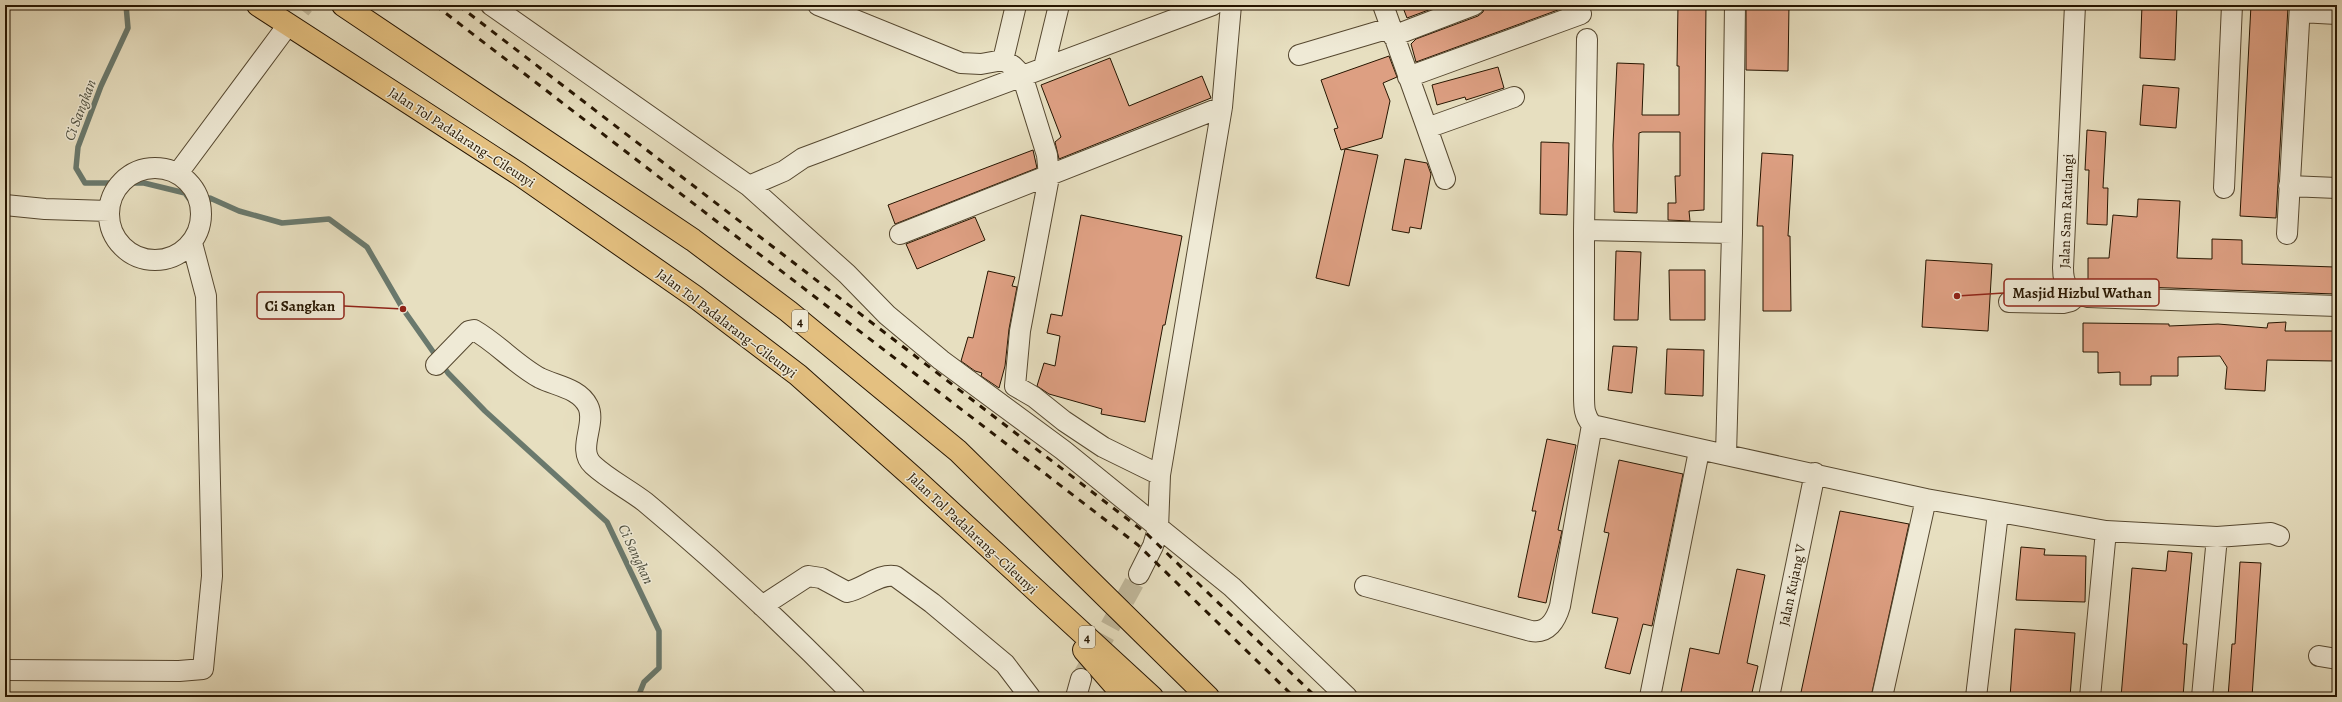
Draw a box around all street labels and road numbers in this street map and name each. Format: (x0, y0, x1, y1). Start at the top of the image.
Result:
street label: Jalan Tol Padalarang–Cileunyi (385, 83, 539, 192)
street label: Jalan Sam Ratulangi (2055, 153, 2078, 269)
street label: Jalan Tol Padalarang–Cileunyi (653, 264, 801, 383)
road number: 4 (792, 310, 808, 332)
street label: Jalan Tol Padalarang–Cileunyi (904, 468, 1042, 599)
street label: Jalan Kujang V (1775, 542, 1811, 628)
road number: 4 (1079, 626, 1095, 648)

